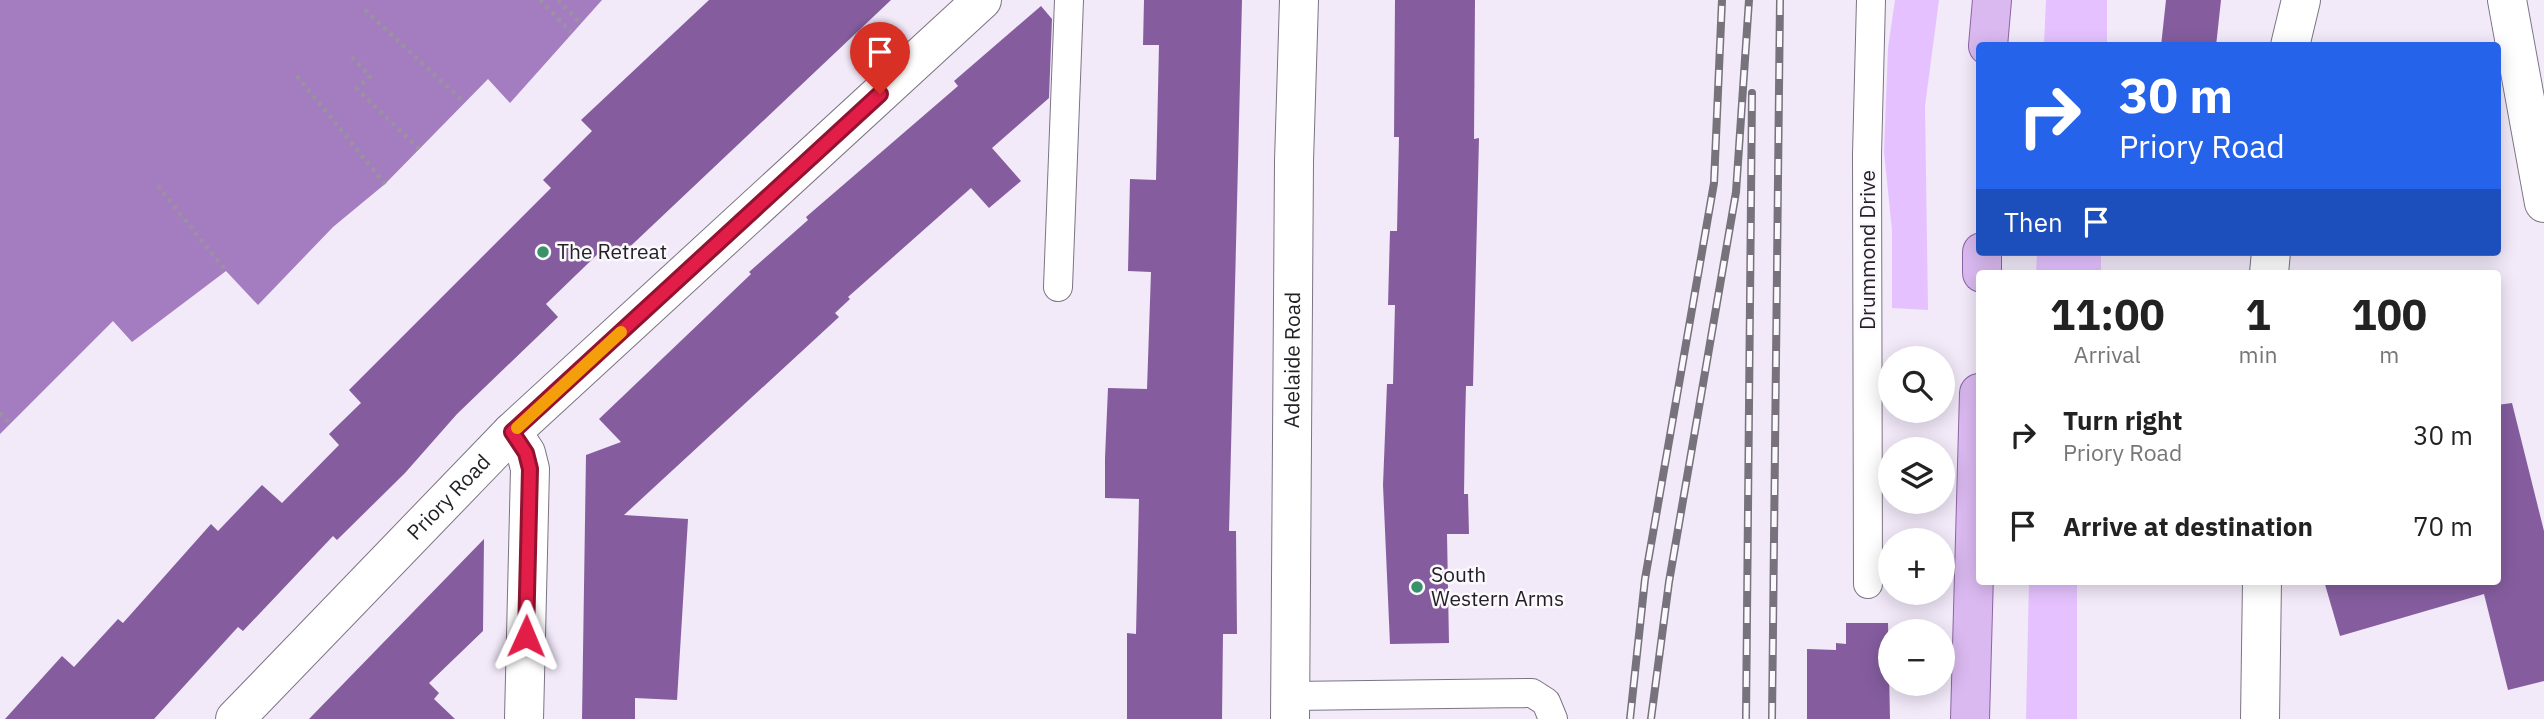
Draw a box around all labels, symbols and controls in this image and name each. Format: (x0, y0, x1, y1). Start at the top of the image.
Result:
pin (850, 22, 910, 94)
icon: arrive (861, 33, 899, 71)
text: 30 m (2119, 63, 2233, 126)
icon: right (2004, 70, 2095, 161)
text: Priory Road (2119, 125, 2285, 167)
street label: Drummond Drive (1853, 170, 1881, 330)
icon: arrive (2077, 203, 2115, 241)
text: Then (2004, 205, 2063, 239)
place label: The Retreat (557, 237, 667, 265)
marker: The Retreat (535, 244, 551, 260)
text: 11:00 (2050, 287, 2165, 342)
text: 1 (2245, 287, 2271, 342)
text: 100 (2351, 287, 2427, 342)
street label: Adelaide Road (1277, 292, 1306, 428)
text: Arrival (2074, 339, 2141, 369)
text: min (2239, 339, 2277, 369)
text: m (2379, 339, 2399, 369)
map controls (1878, 346, 1955, 696)
button: search (1878, 346, 1955, 423)
text: Turn right (2063, 403, 2182, 437)
icon: right (2004, 416, 2042, 454)
text: 30 m (2413, 418, 2473, 452)
button: layers (1878, 437, 1955, 514)
text: Priory Road (2063, 437, 2182, 467)
street label: Priory Road (400, 448, 496, 546)
icon: arrive (2004, 507, 2042, 545)
text: Arrive at destination (2063, 509, 2313, 543)
text: 70 m (2413, 509, 2473, 543)
button: + (1878, 528, 1955, 605)
place label: South Western Arms (1431, 560, 1564, 612)
marker: South Western Arms (1409, 579, 1425, 595)
position arrow (489, 599, 563, 673)
button: − (1878, 619, 1955, 696)

